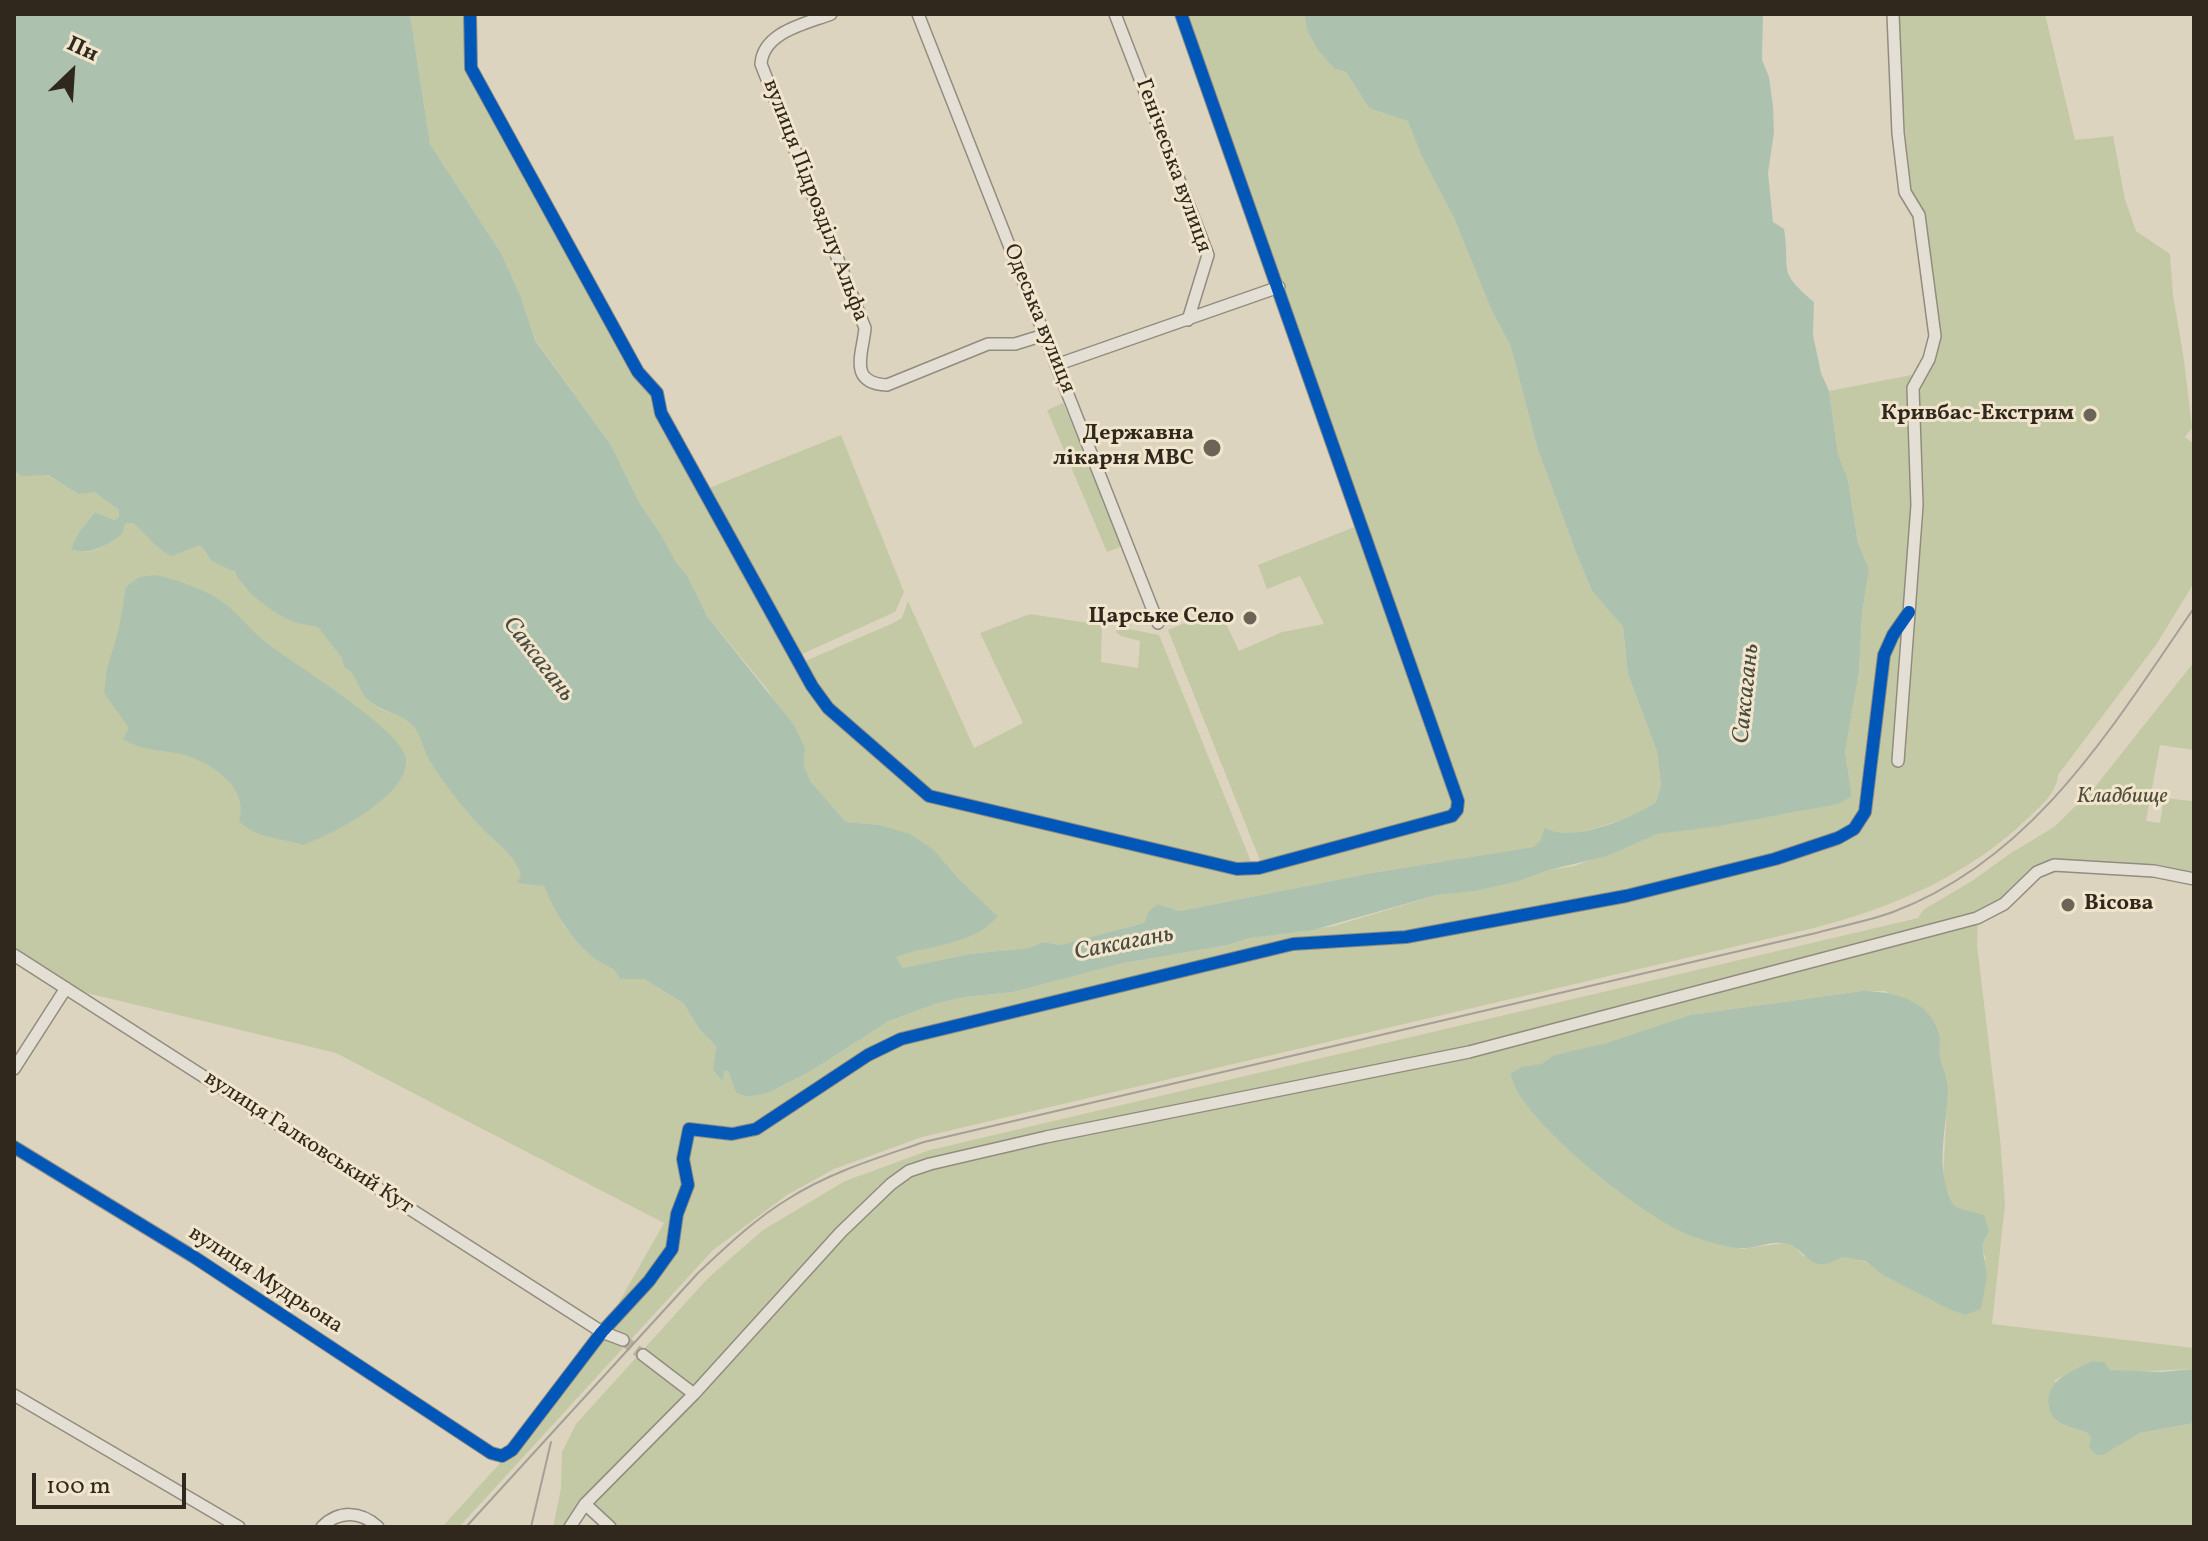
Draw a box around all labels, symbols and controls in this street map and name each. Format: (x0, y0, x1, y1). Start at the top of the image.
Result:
text: Пн (62, 29, 103, 70)
north arrow (32, 32, 112, 112)
street label: Генічеська вулиця (1128, 75, 1216, 257)
street label: вулиця Підрозділу Альфа (756, 76, 872, 326)
street label: Одеська вулиця (996, 241, 1080, 397)
place label: Кривбас-Екстрим (1881, 402, 2074, 428)
marker: Кривбас-Екстрим (2081, 406, 2099, 424)
place label: Державна лікарня МВС (1053, 422, 1194, 474)
marker: Державна лікарня МВС (1201, 437, 1223, 459)
place label: Царське Село (1088, 605, 1234, 631)
marker: Царське Село (1241, 609, 1259, 627)
water label: Саксагань (495, 612, 579, 708)
water label: Саксагань (1728, 643, 1768, 745)
park label: Кладбище (2076, 785, 2168, 811)
place label: Вісова (2084, 892, 2154, 918)
marker: Вісова (2059, 896, 2077, 914)
water label: Саксагань (1072, 921, 1176, 969)
street label: вулиця Галковський Кут (198, 1066, 418, 1222)
street label: вулиця Мудрьона (183, 1221, 347, 1341)
scale bar (36, 1457, 190, 1507)
text: 100 m (46, 1470, 111, 1504)

